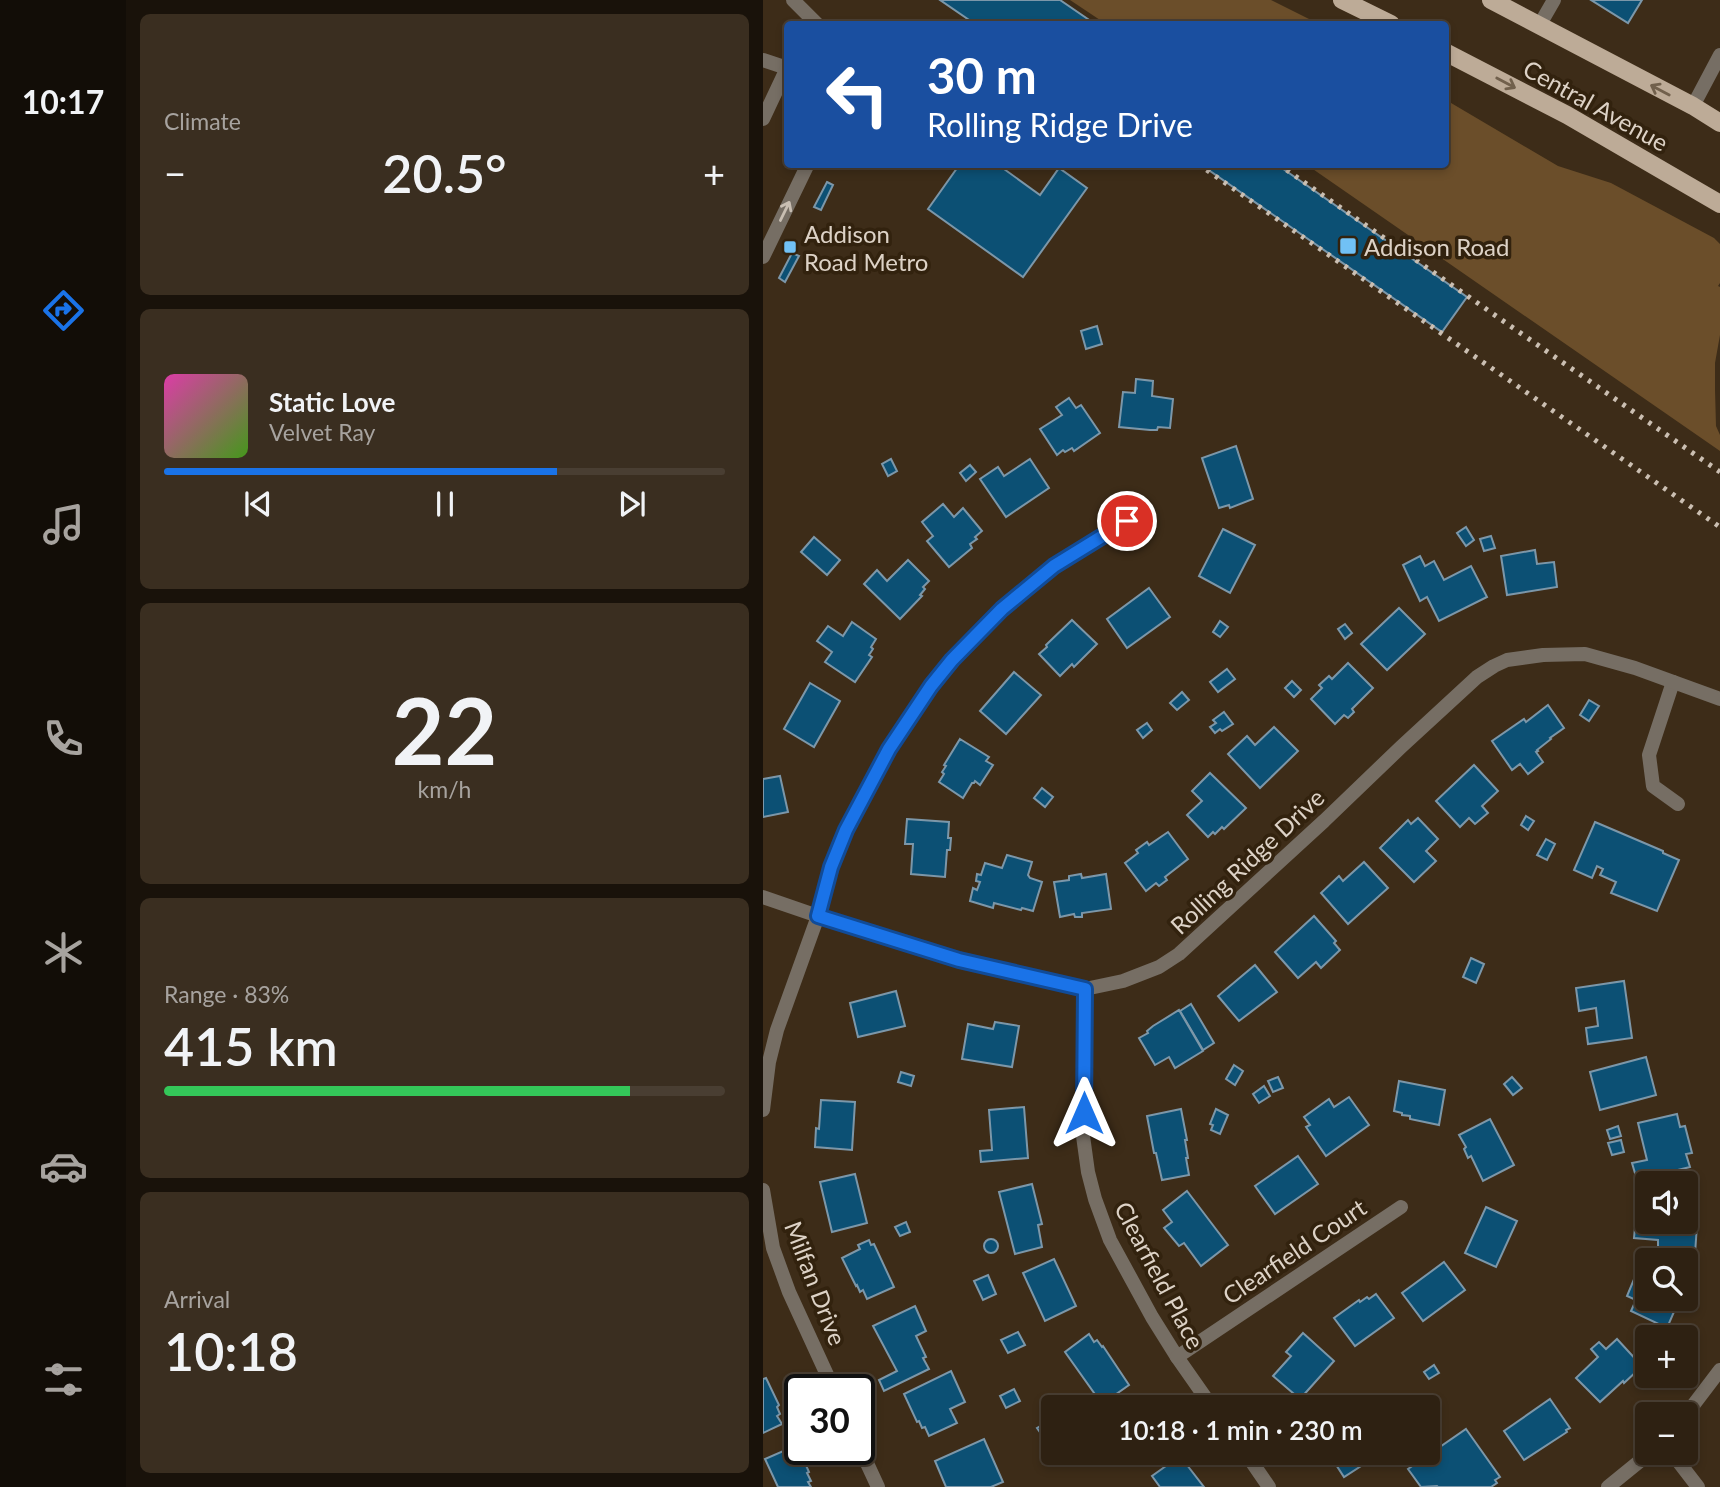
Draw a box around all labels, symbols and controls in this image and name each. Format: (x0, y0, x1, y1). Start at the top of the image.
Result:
text: 30 m (927, 46, 1037, 104)
icon: left (812, 49, 903, 140)
street label: Central Avenue (1518, 53, 1674, 157)
one-way arrow (1495, 76, 1516, 90)
text: 10:17 (22, 82, 104, 121)
one-way arrow (1651, 82, 1671, 96)
text: Rolling Ridge Drive (927, 105, 1193, 144)
text: Climate (164, 107, 241, 135)
text: 20.5° (382, 142, 507, 204)
text: − (164, 150, 186, 196)
text: + (703, 150, 725, 196)
one-way arrow (779, 201, 793, 222)
place label: Addison Road Metro (804, 219, 928, 276)
place label: Addison Road (1364, 232, 1509, 261)
marker: Addison Road (1338, 236, 1358, 256)
marker: Addison Road Metro (782, 239, 798, 255)
icon: directions (39, 286, 88, 335)
text: Static Love (269, 386, 396, 418)
text: Velvet Ray (269, 418, 375, 446)
icon: previous (239, 485, 277, 523)
icon: pause (426, 485, 464, 523)
icon: next (613, 485, 651, 523)
pin (1097, 491, 1157, 551)
icon: music (39, 500, 88, 549)
icon: arrive (1108, 502, 1146, 540)
text: 22 (392, 675, 497, 784)
icon: phone (39, 714, 88, 763)
text: km/h (418, 775, 471, 803)
street label: Rolling Ridge Drive (1164, 782, 1330, 940)
icon: climate (39, 928, 88, 977)
text: Range · 83% (164, 980, 289, 1008)
text: 415 km (164, 1015, 338, 1077)
position arrow (1047, 1076, 1121, 1150)
icon: car (39, 1142, 88, 1191)
map controls (1635, 1171, 1698, 1465)
button: sound (1635, 1171, 1698, 1234)
street label: Clearfield Court (1217, 1192, 1372, 1310)
street label: Clearfield Place (1109, 1196, 1211, 1354)
street label: Milfan Drive (779, 1217, 853, 1349)
button: search (1635, 1248, 1698, 1311)
text: Arrival (164, 1285, 230, 1313)
text: 10:18 (164, 1320, 298, 1382)
button: + (1635, 1325, 1698, 1388)
icon: filters (39, 1355, 88, 1404)
speed limit sign: 30 (784, 1374, 875, 1465)
button: − (1635, 1402, 1698, 1465)
text: 10:18 · 1 min · 230 m (1118, 1414, 1363, 1446)

